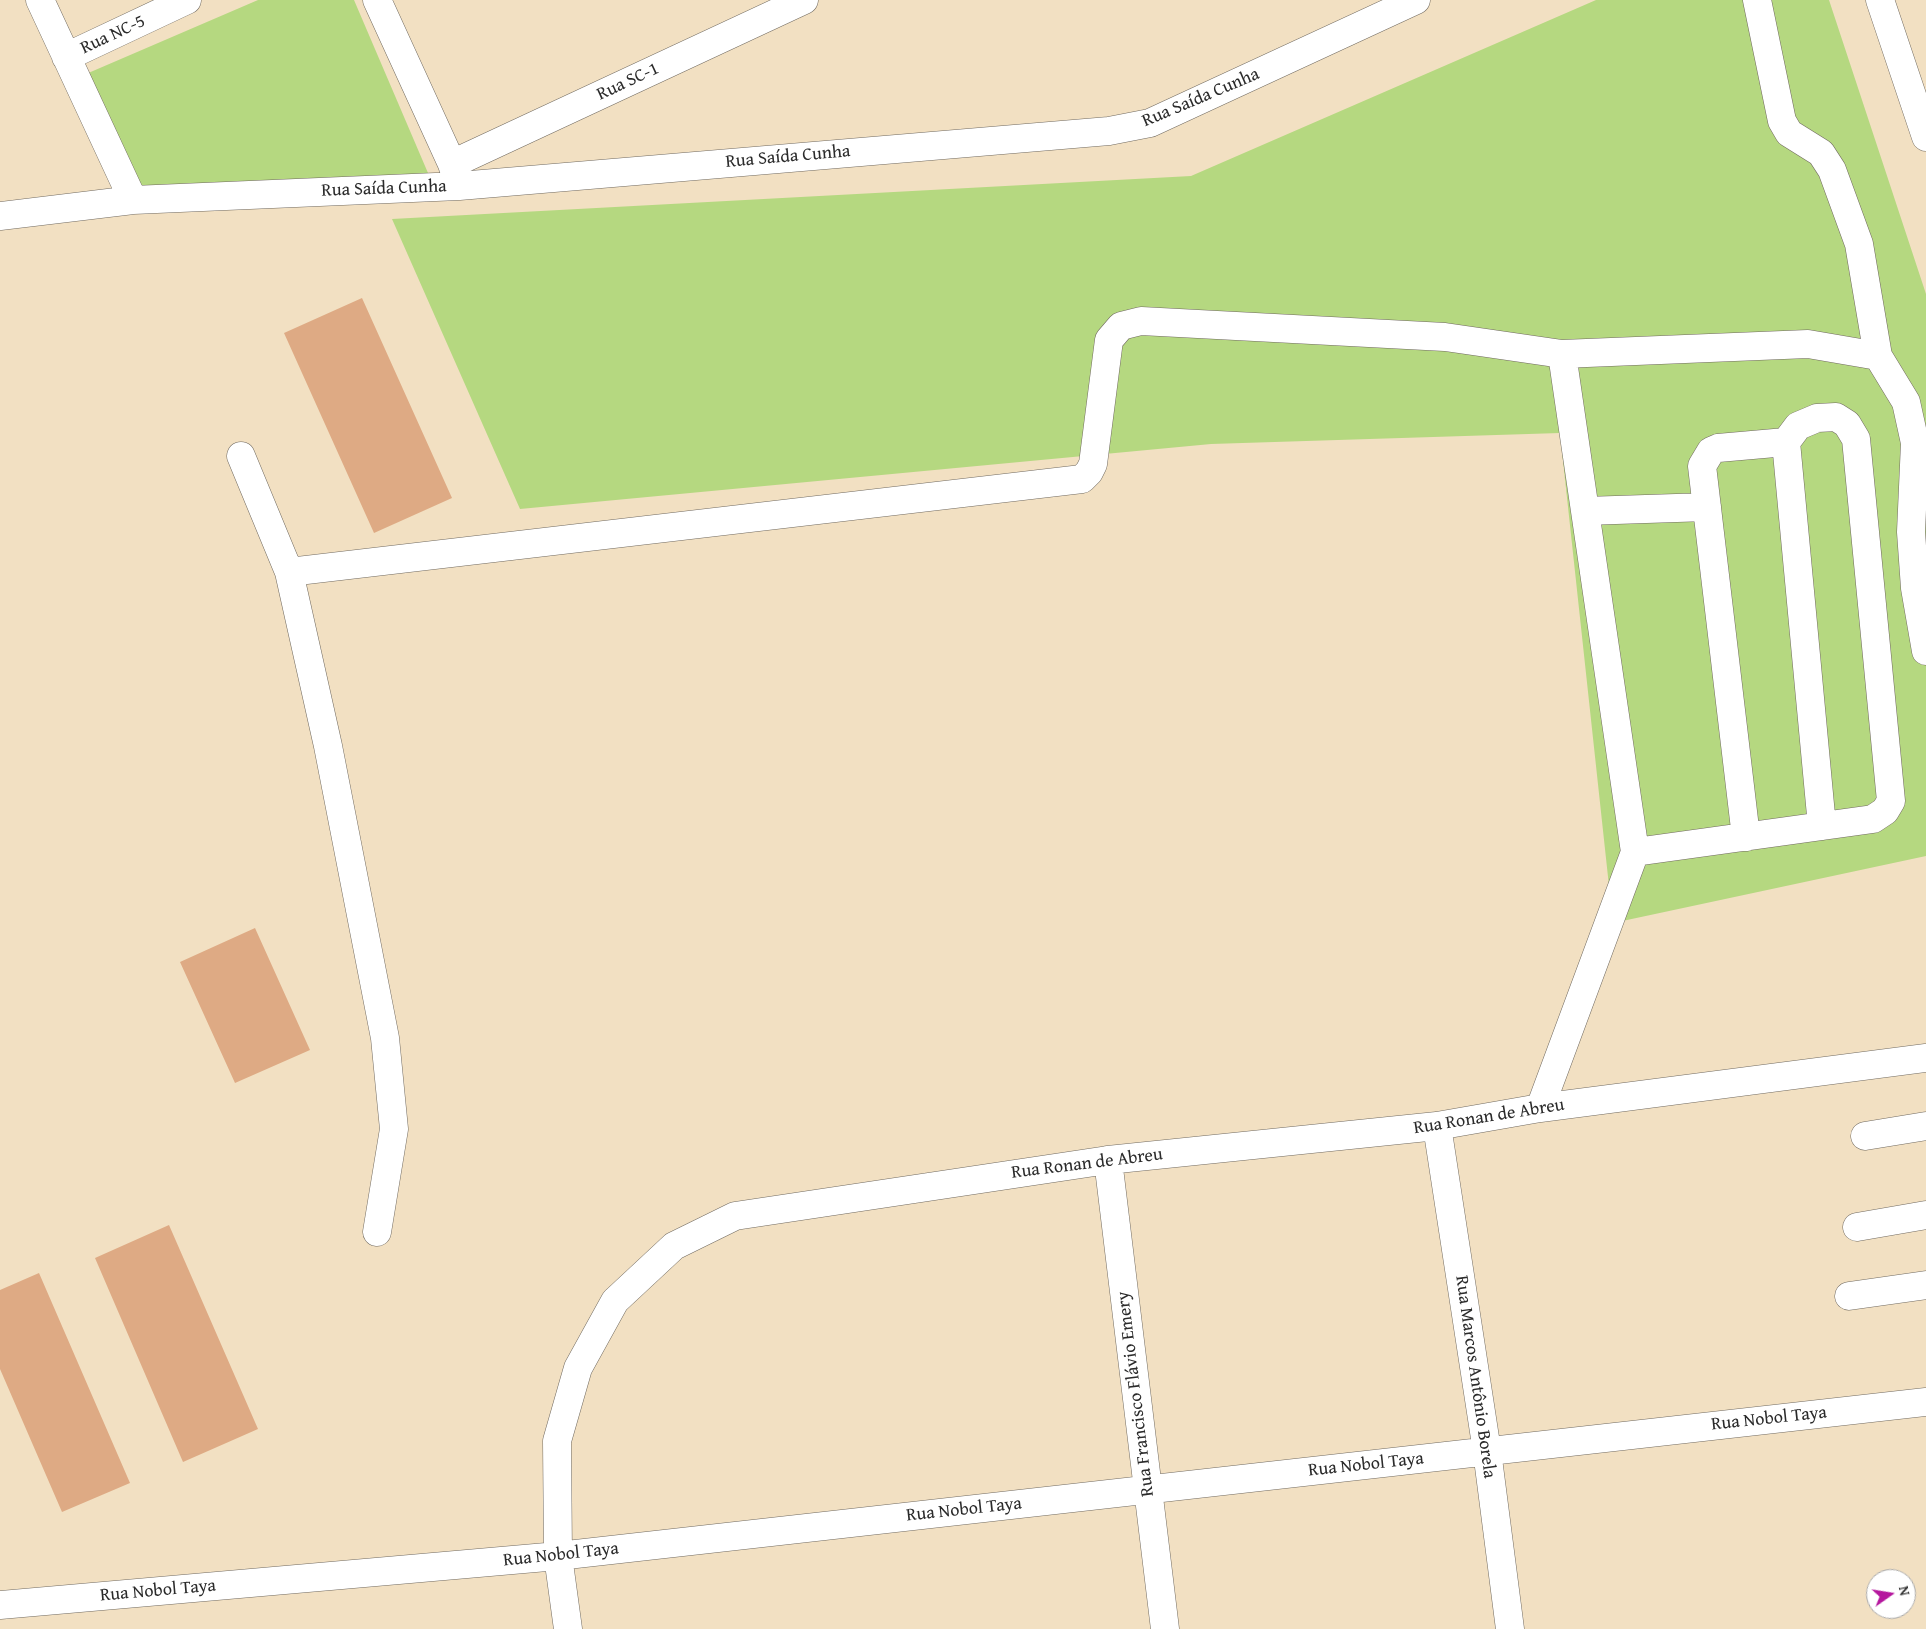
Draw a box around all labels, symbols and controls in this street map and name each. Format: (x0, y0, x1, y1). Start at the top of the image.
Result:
street label: Rua NC-5 (77, 11, 149, 59)
street label: Rua SC-1 (594, 58, 662, 106)
street label: Rua Saída Cunha (1139, 64, 1263, 132)
street label: Rua Saída Cunha (725, 141, 851, 173)
street label: Rua Saída Cunha (321, 176, 447, 202)
street label: Rua Ronan de Abreu (1412, 1094, 1566, 1140)
street label: Rua Ronan de Abreu (1010, 1144, 1164, 1184)
street label: Rua Marcos Antônio Borela (1450, 1274, 1500, 1480)
street label: Rua Francisco Flávio Emery (1113, 1290, 1159, 1498)
street label: Rua Nobol Taya (1710, 1402, 1828, 1436)
street label: Rua Nobol Taya (1307, 1448, 1425, 1482)
street label: Rua Nobol Taya (905, 1493, 1023, 1527)
street label: Rua Nobol Taya (502, 1538, 620, 1572)
north arrow (1866, 1569, 1916, 1619)
street label: Rua Nobol Taya (99, 1575, 217, 1607)
text: N (1894, 1584, 1915, 1598)

